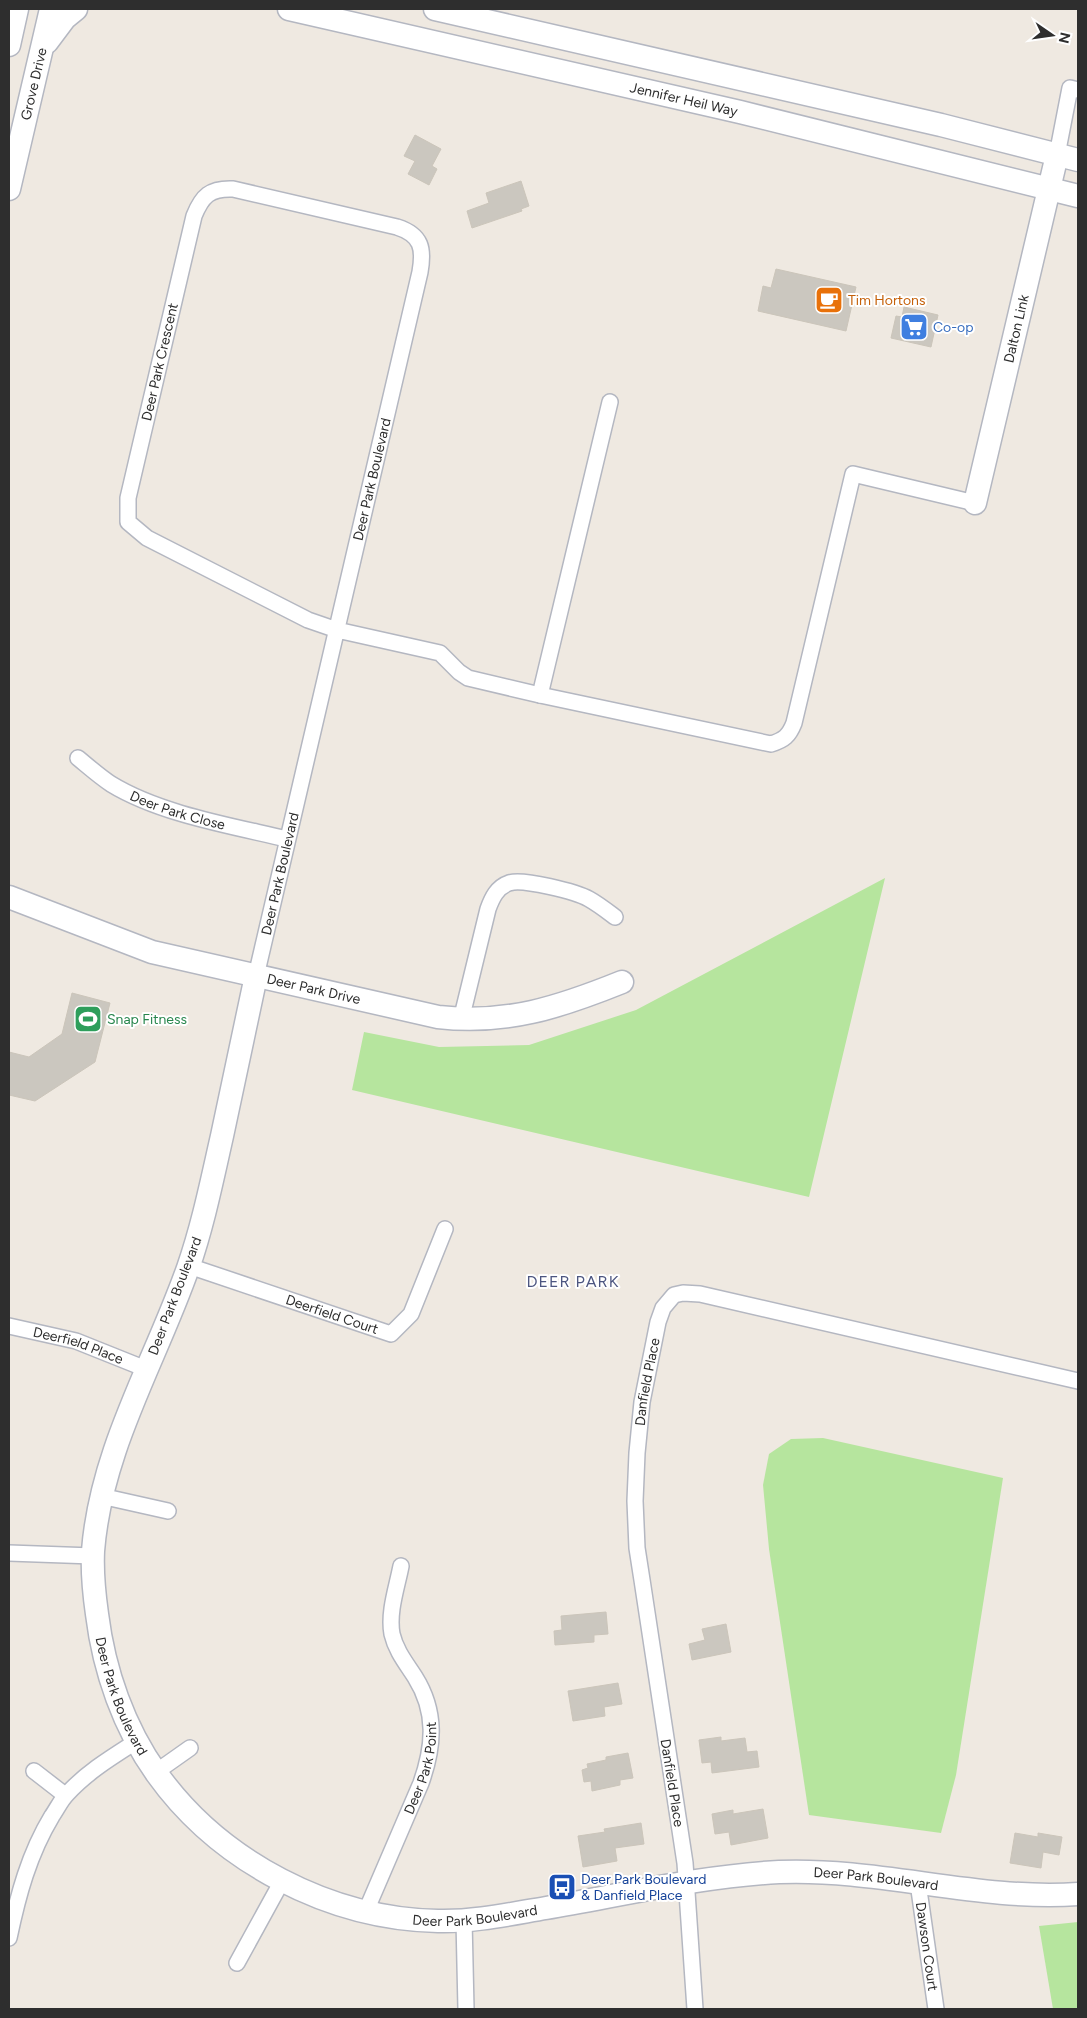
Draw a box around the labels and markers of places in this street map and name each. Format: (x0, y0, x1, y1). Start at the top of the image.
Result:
cafe icon: Tim Hortons (814, 285, 844, 315)
place label: Tim Hortons (848, 292, 925, 309)
supermarket icon: Co-op (899, 312, 929, 342)
place label: Co-op (933, 319, 973, 336)
sports icon: Snap Fitness (73, 1004, 103, 1034)
place label: Snap Fitness (107, 1011, 187, 1028)
place label: Deer Park Boulevard & Danfield Place (581, 1871, 706, 1904)
bus stop icon: Deer Park Boulevard & Danfield Place (547, 1872, 577, 1902)

